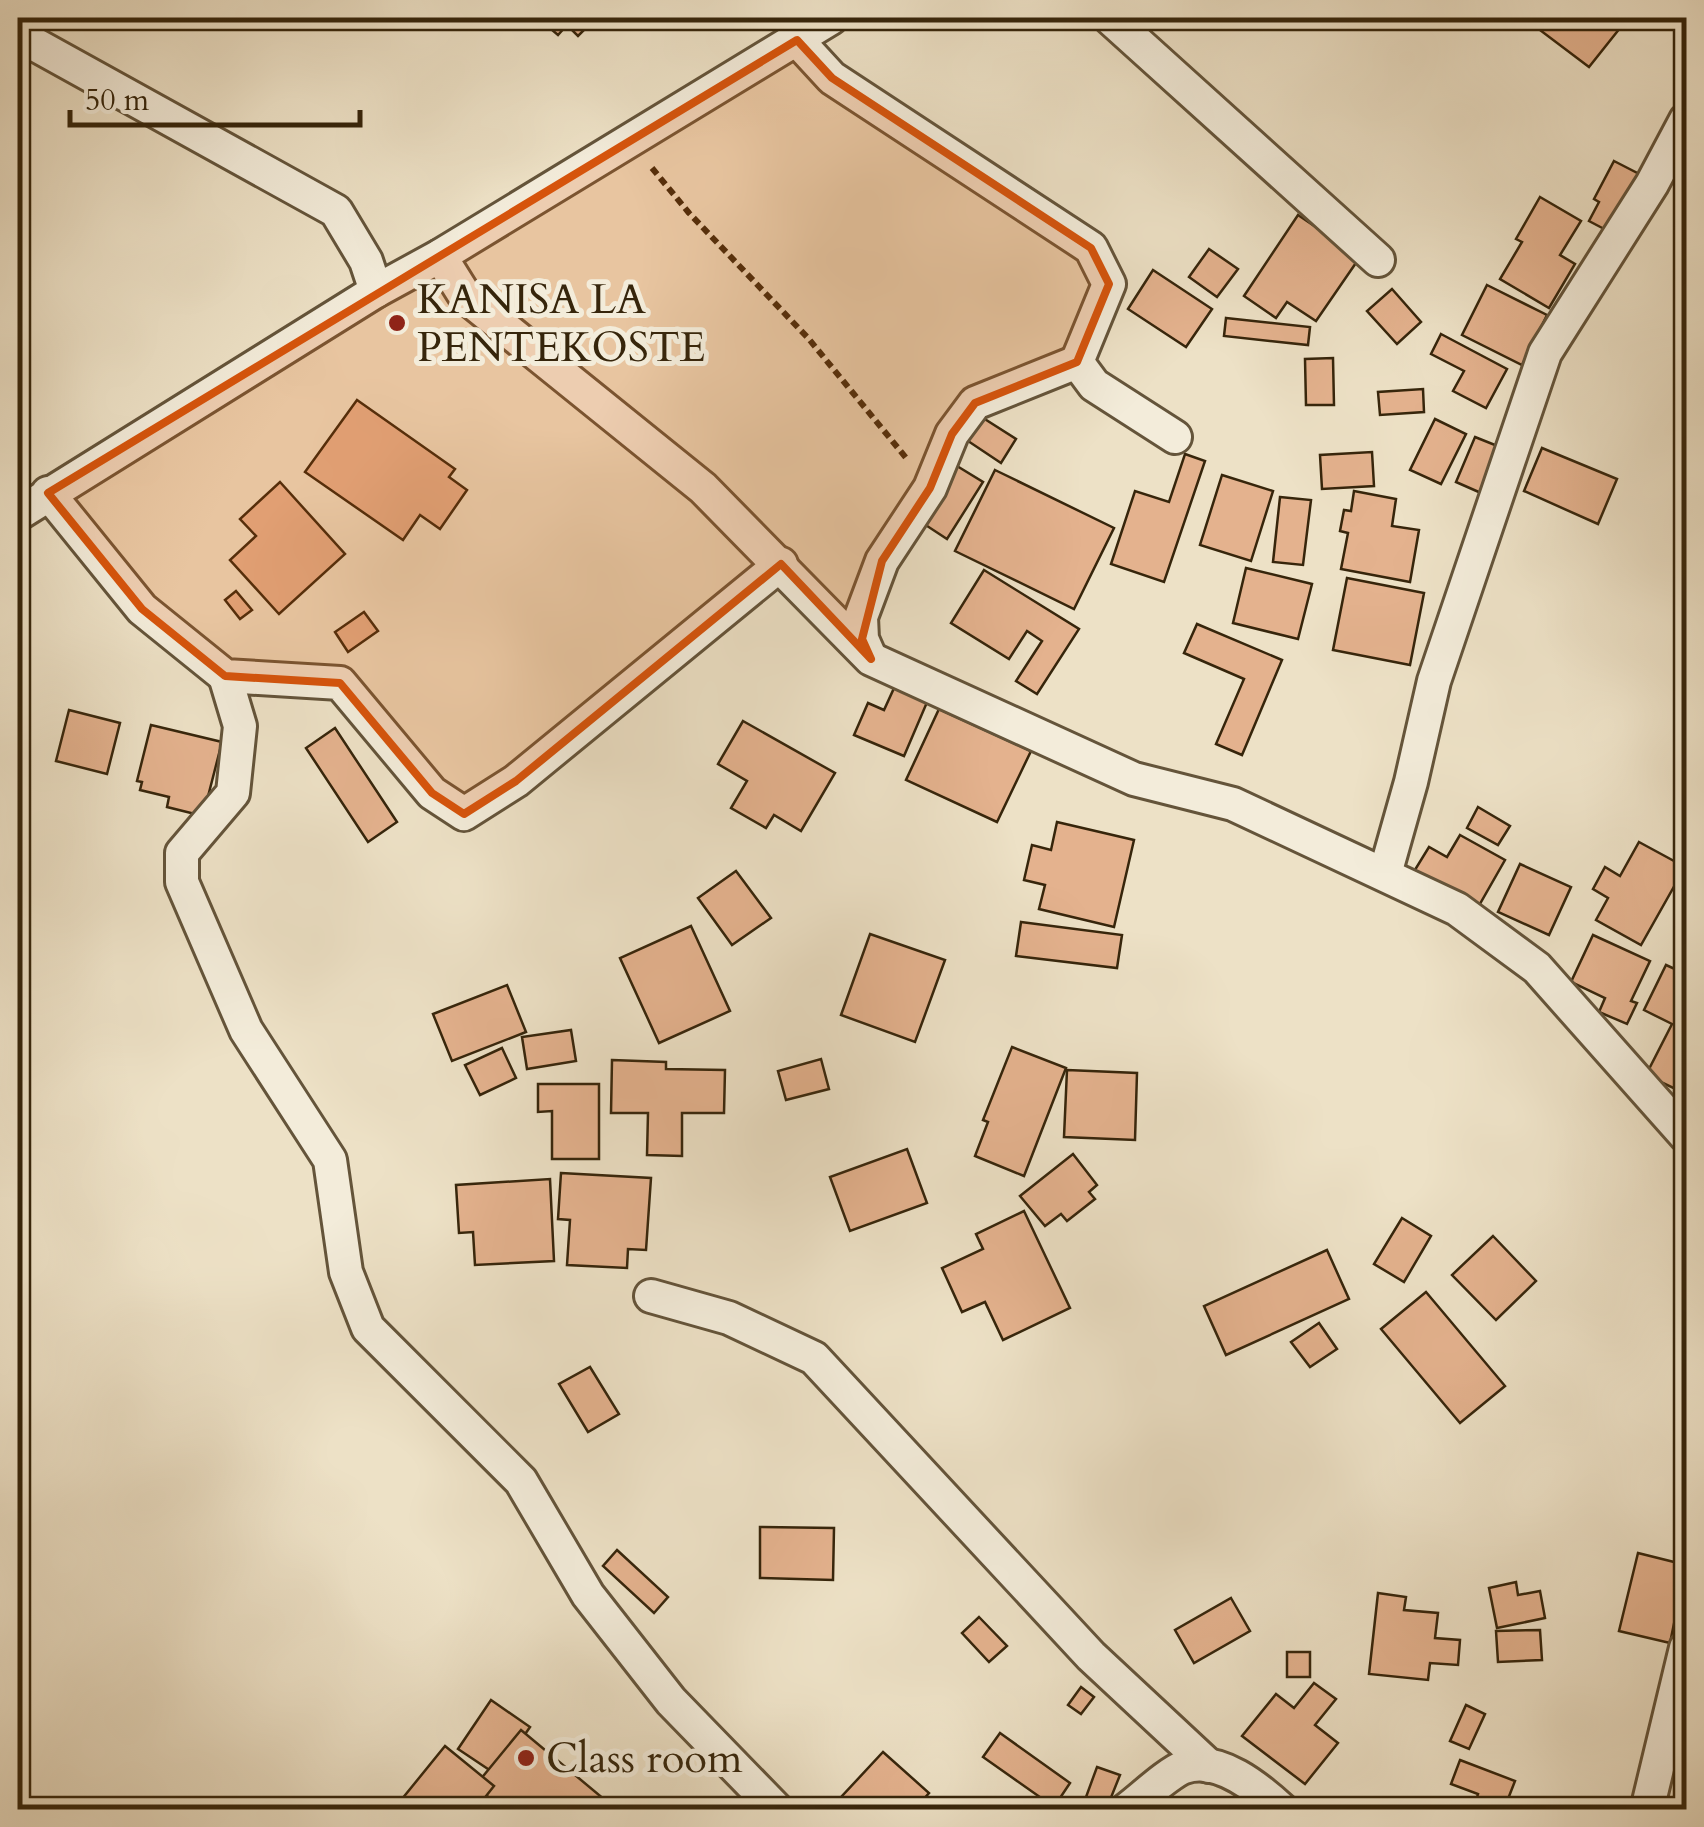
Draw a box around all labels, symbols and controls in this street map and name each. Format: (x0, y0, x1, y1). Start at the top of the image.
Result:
scale bar (70, 65, 360, 127)
text: 50 m (85, 80, 150, 121)
place label: KANISA LA PENTEKOSTE (417, 271, 706, 376)
marker: KANISA LA PENTEKOSTE (386, 312, 408, 334)
place label: Class room (546, 1730, 743, 1787)
marker: Class room (515, 1747, 537, 1769)

